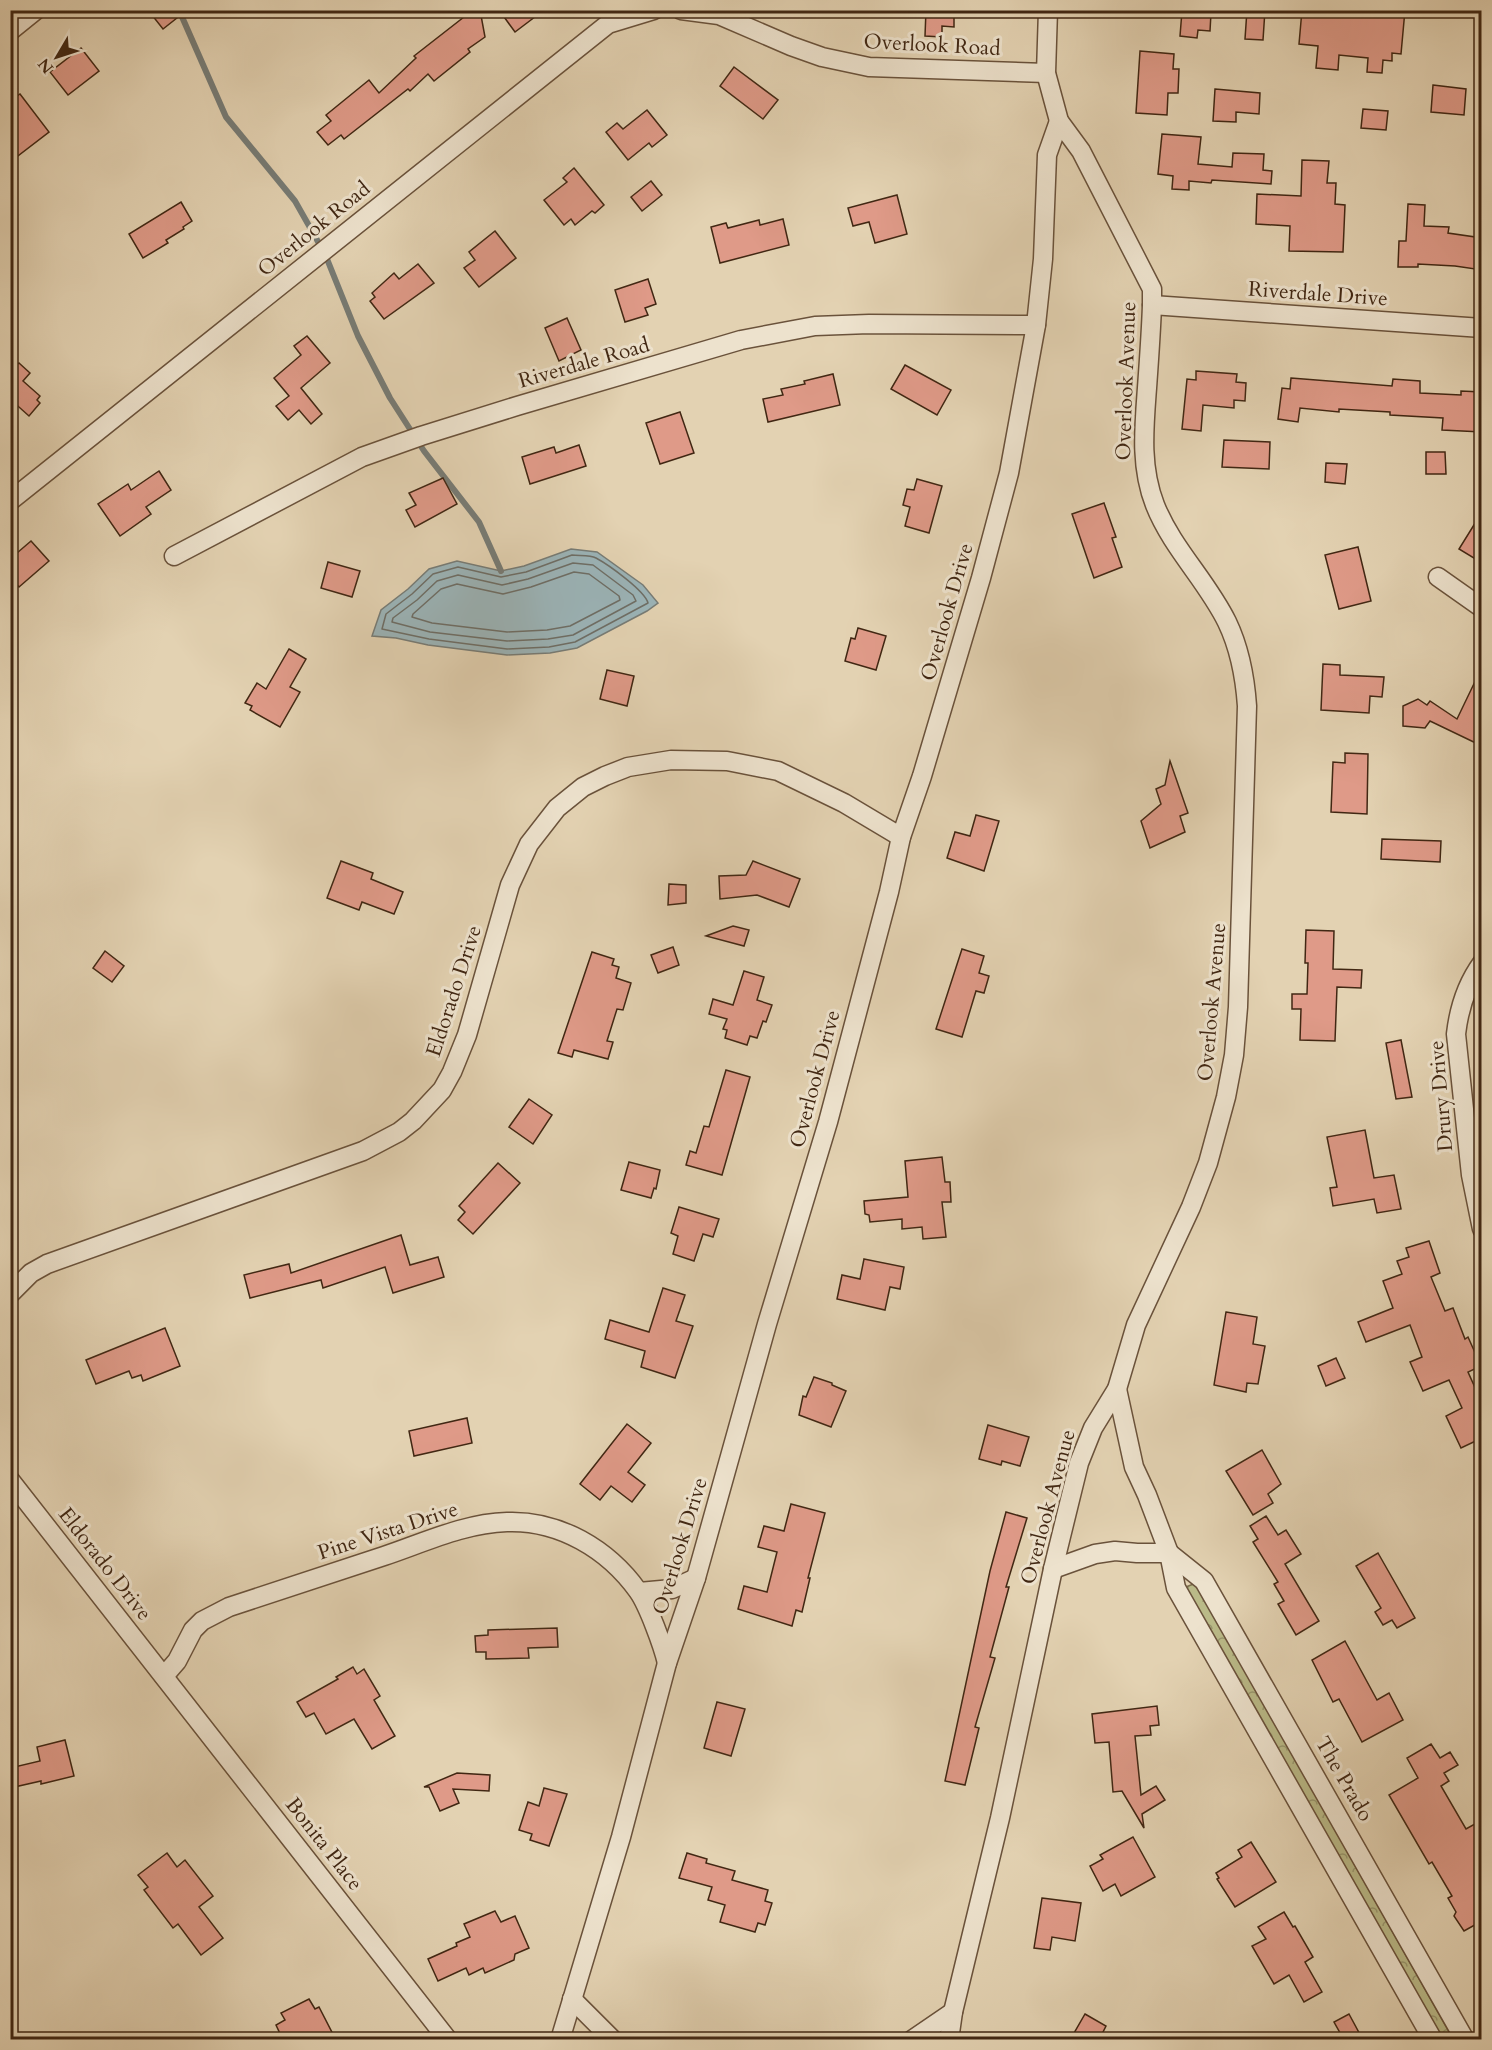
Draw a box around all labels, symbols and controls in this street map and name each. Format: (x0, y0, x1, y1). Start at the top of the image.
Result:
north arrow (27, 27, 87, 87)
street label: Overlook Road (863, 27, 1001, 63)
text: N (33, 53, 59, 78)
street label: Overlook Road (252, 175, 376, 283)
street label: Riverdale Drive (1247, 275, 1389, 313)
street label: Overlook Avenue (1109, 301, 1143, 461)
street label: Riverdale Road (515, 330, 653, 396)
street label: Overlook Drive (914, 540, 980, 684)
street label: Eldorado Drive (419, 922, 489, 1060)
street label: Overlook Avenue (1191, 922, 1233, 1082)
street label: Overlook Drive (783, 1007, 847, 1151)
street label: Drury Drive (1422, 1039, 1460, 1153)
street label: Overlook Avenue (1013, 1426, 1083, 1588)
street label: Overlook Drive (645, 1474, 715, 1618)
street label: Pine Vista Drive (314, 1495, 462, 1567)
street label: Eldorado Drive (52, 1501, 158, 1627)
street label: The Prado (1308, 1731, 1380, 1827)
street label: Bonita Place (278, 1791, 370, 1897)

